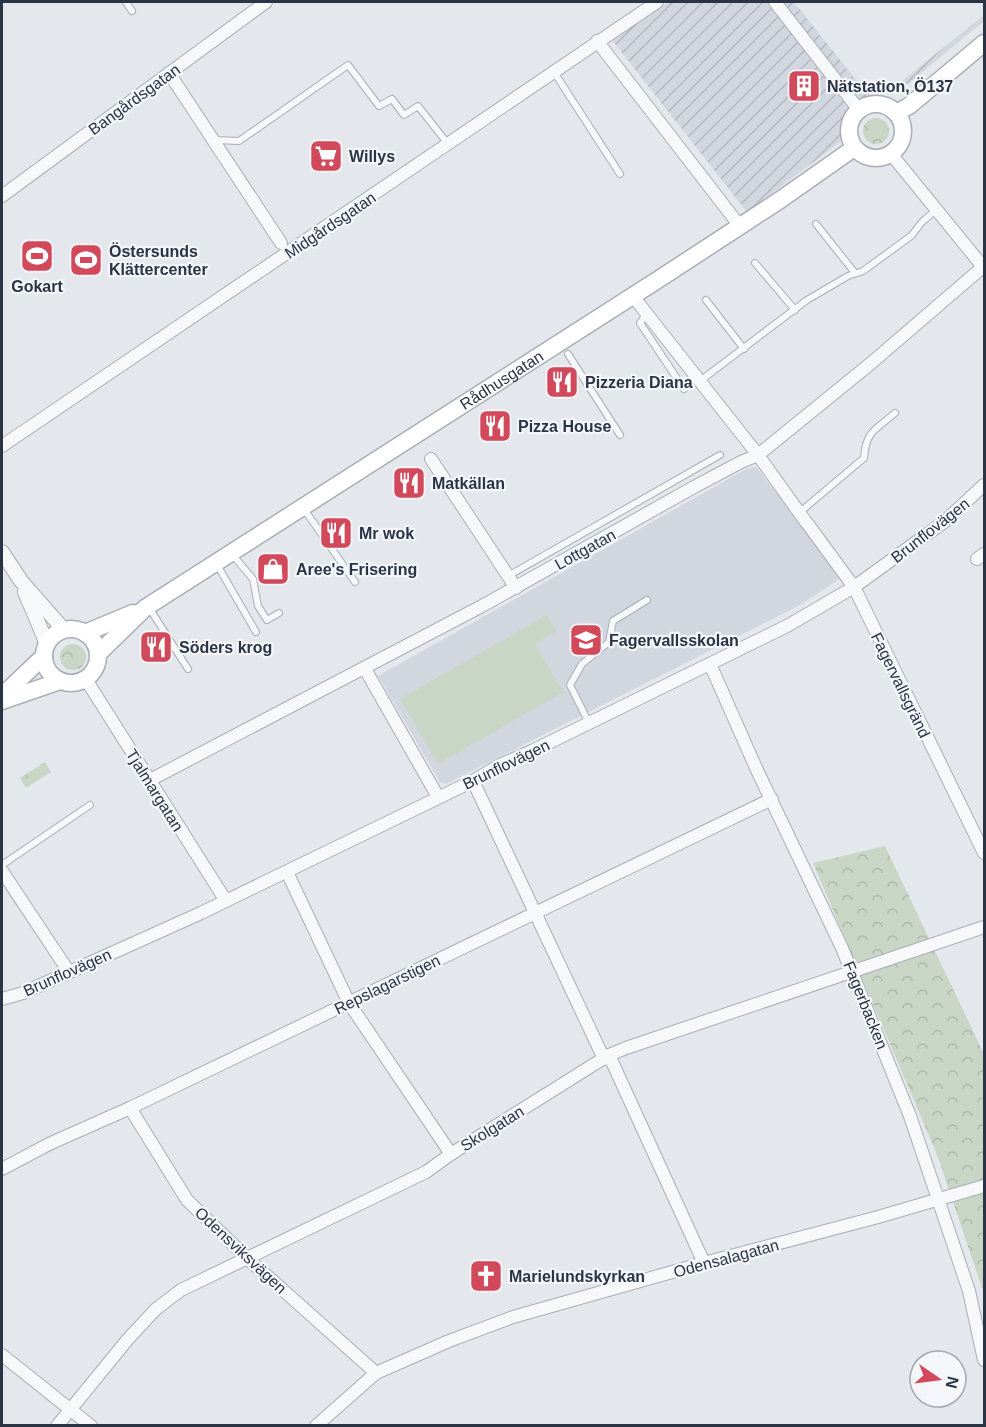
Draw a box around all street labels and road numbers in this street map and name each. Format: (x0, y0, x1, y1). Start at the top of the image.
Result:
street label: Bangårdsgatan (85, 61, 183, 138)
street label: Midgårdsgatan (282, 189, 379, 262)
street label: Rådhusgatan (457, 347, 546, 413)
street label: Brunflovägen (888, 495, 973, 566)
street label: Lottgatan (552, 526, 619, 573)
street label: Fagervallsgränd (868, 630, 933, 741)
street label: Brunflovägen (460, 736, 552, 793)
street label: Tjalmargatan (123, 746, 187, 834)
street label: Brunflovägen (21, 946, 114, 999)
street label: Repslagarstigen (332, 951, 443, 1017)
street label: Fagerbacken (840, 959, 891, 1052)
street label: Skolgatan (458, 1102, 527, 1154)
street label: Odensviksvägen (192, 1204, 290, 1297)
street label: Odensalagatan (672, 1236, 781, 1281)

